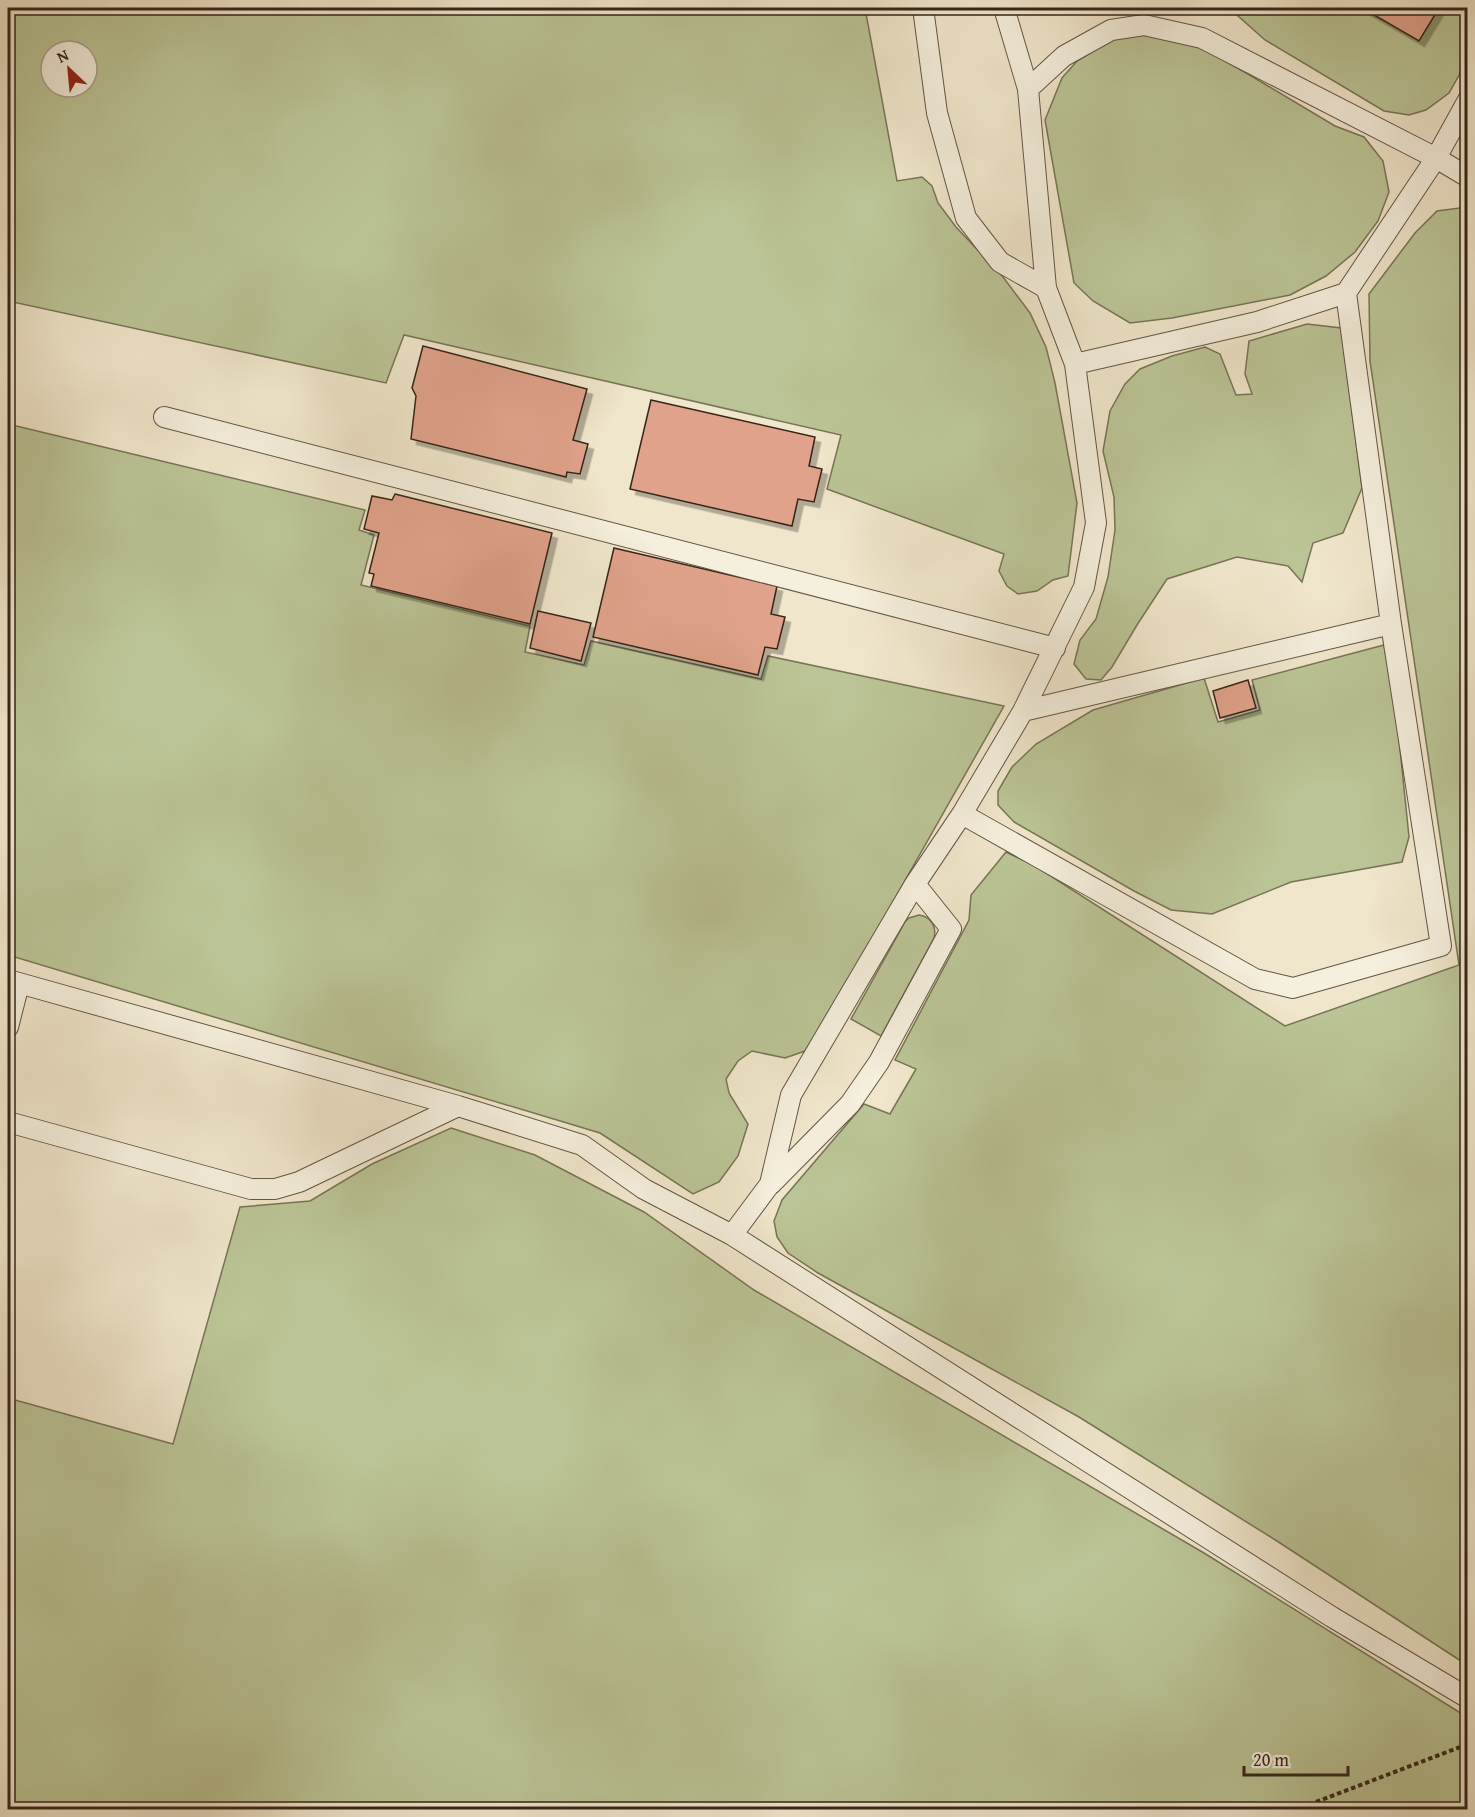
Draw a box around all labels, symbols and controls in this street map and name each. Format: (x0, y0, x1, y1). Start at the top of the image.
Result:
north arrow (39, 39, 99, 99)
text: N (52, 42, 73, 69)
scale bar (1244, 1739, 1348, 1777)
text: 20 m (1253, 1746, 1289, 1773)

